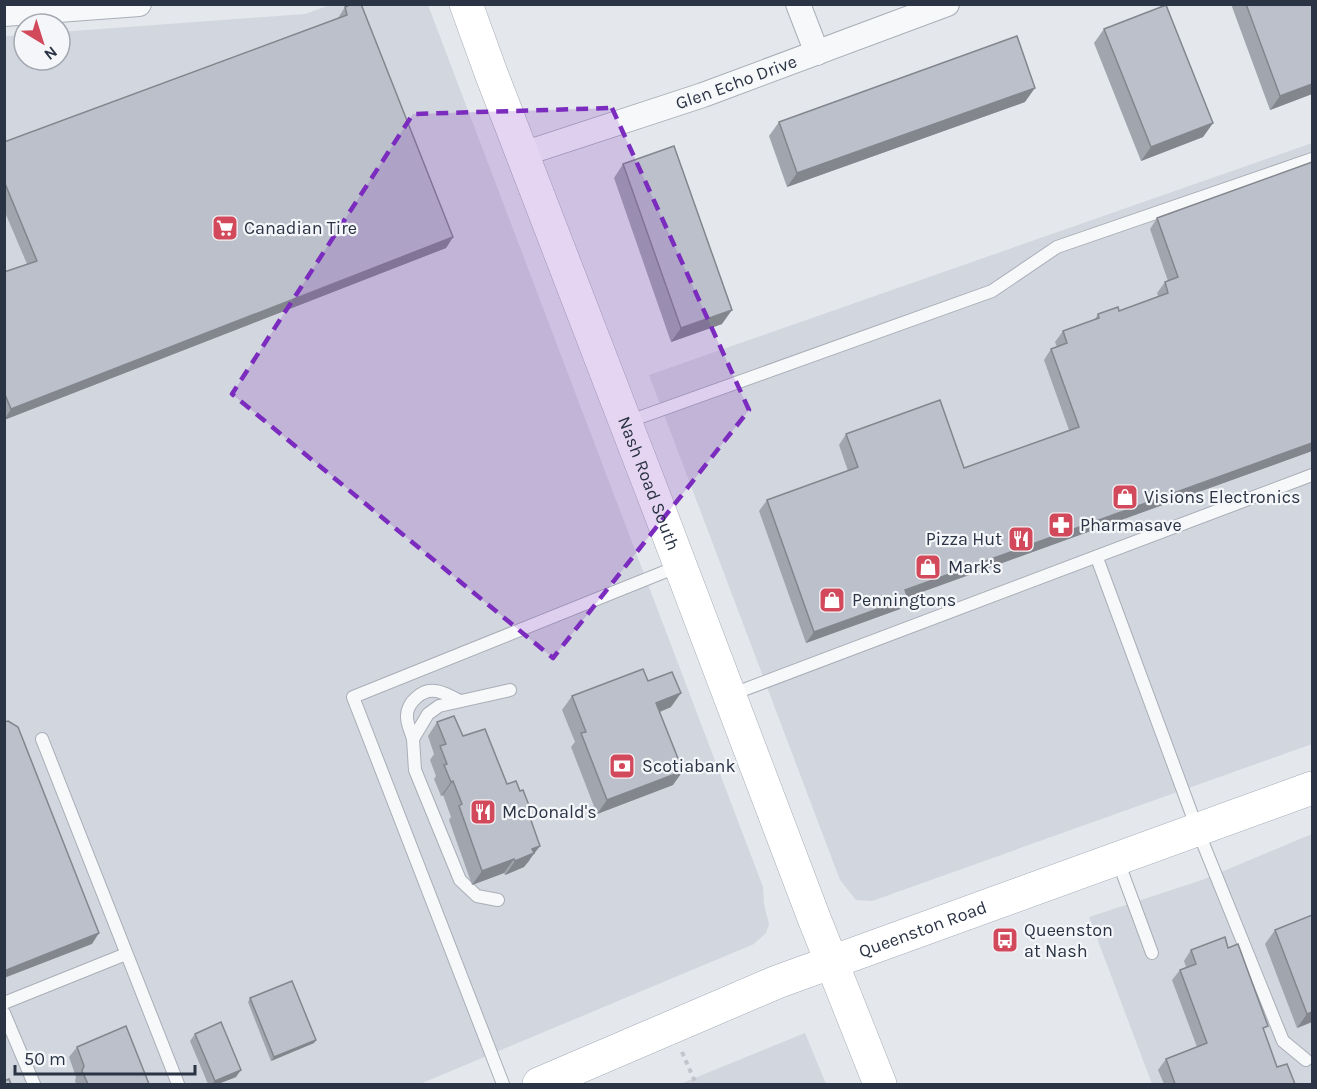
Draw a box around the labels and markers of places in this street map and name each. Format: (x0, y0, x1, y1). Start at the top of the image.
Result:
supermarket icon: Canadian Tire (210, 213, 240, 243)
place label: Canadian Tire (244, 217, 357, 239)
shop icon: Visions Electronics (1110, 482, 1140, 512)
place label: Visions Electronics (1144, 486, 1301, 508)
pharmacy icon: Pharmasave (1046, 510, 1076, 540)
place label: Pharmasave (1080, 514, 1182, 536)
restaurant icon: Pizza Hut (1006, 524, 1036, 554)
place label: Pizza Hut (926, 528, 1002, 550)
shop icon: Mark's (913, 552, 943, 582)
place label: Mark's (948, 556, 1002, 578)
shop icon: Penningtons (817, 585, 847, 615)
place label: Penningtons (852, 589, 956, 611)
bank icon: Scotiabank (607, 751, 637, 781)
place label: Scotiabank (642, 755, 736, 777)
restaurant icon: McDonald's (468, 797, 498, 827)
place label: McDonald's (502, 801, 597, 823)
place label: Queenston at Nash (1024, 919, 1113, 962)
bus stop icon: Queenston at Nash (990, 925, 1020, 955)

